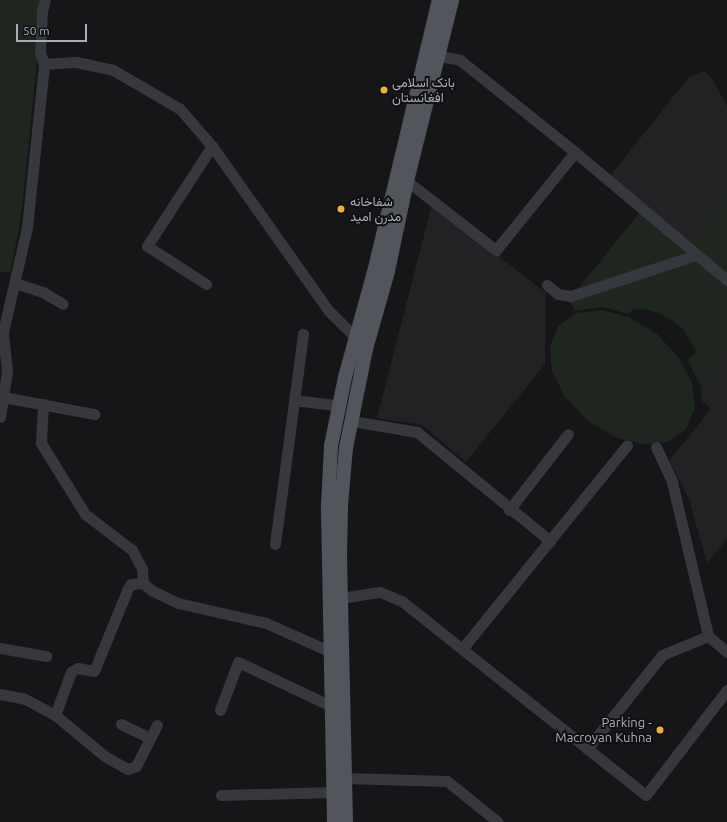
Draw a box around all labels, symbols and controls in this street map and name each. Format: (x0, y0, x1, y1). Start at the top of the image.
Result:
scale bar (18, 16, 89, 42)
text: 50 m (23, 24, 50, 37)
place label: بانک اسلامی افغانستان (392, 75, 455, 106)
marker: بانک اسلامی افغانستان (379, 85, 389, 95)
place label: شفاخانه مدرن امید (350, 194, 401, 225)
marker: شفاخانه مدرن امید (335, 203, 347, 215)
place label: Parking - Macroyan Kuhna (555, 715, 652, 746)
marker: Parking - Macroyan Kuhna (655, 725, 665, 735)

